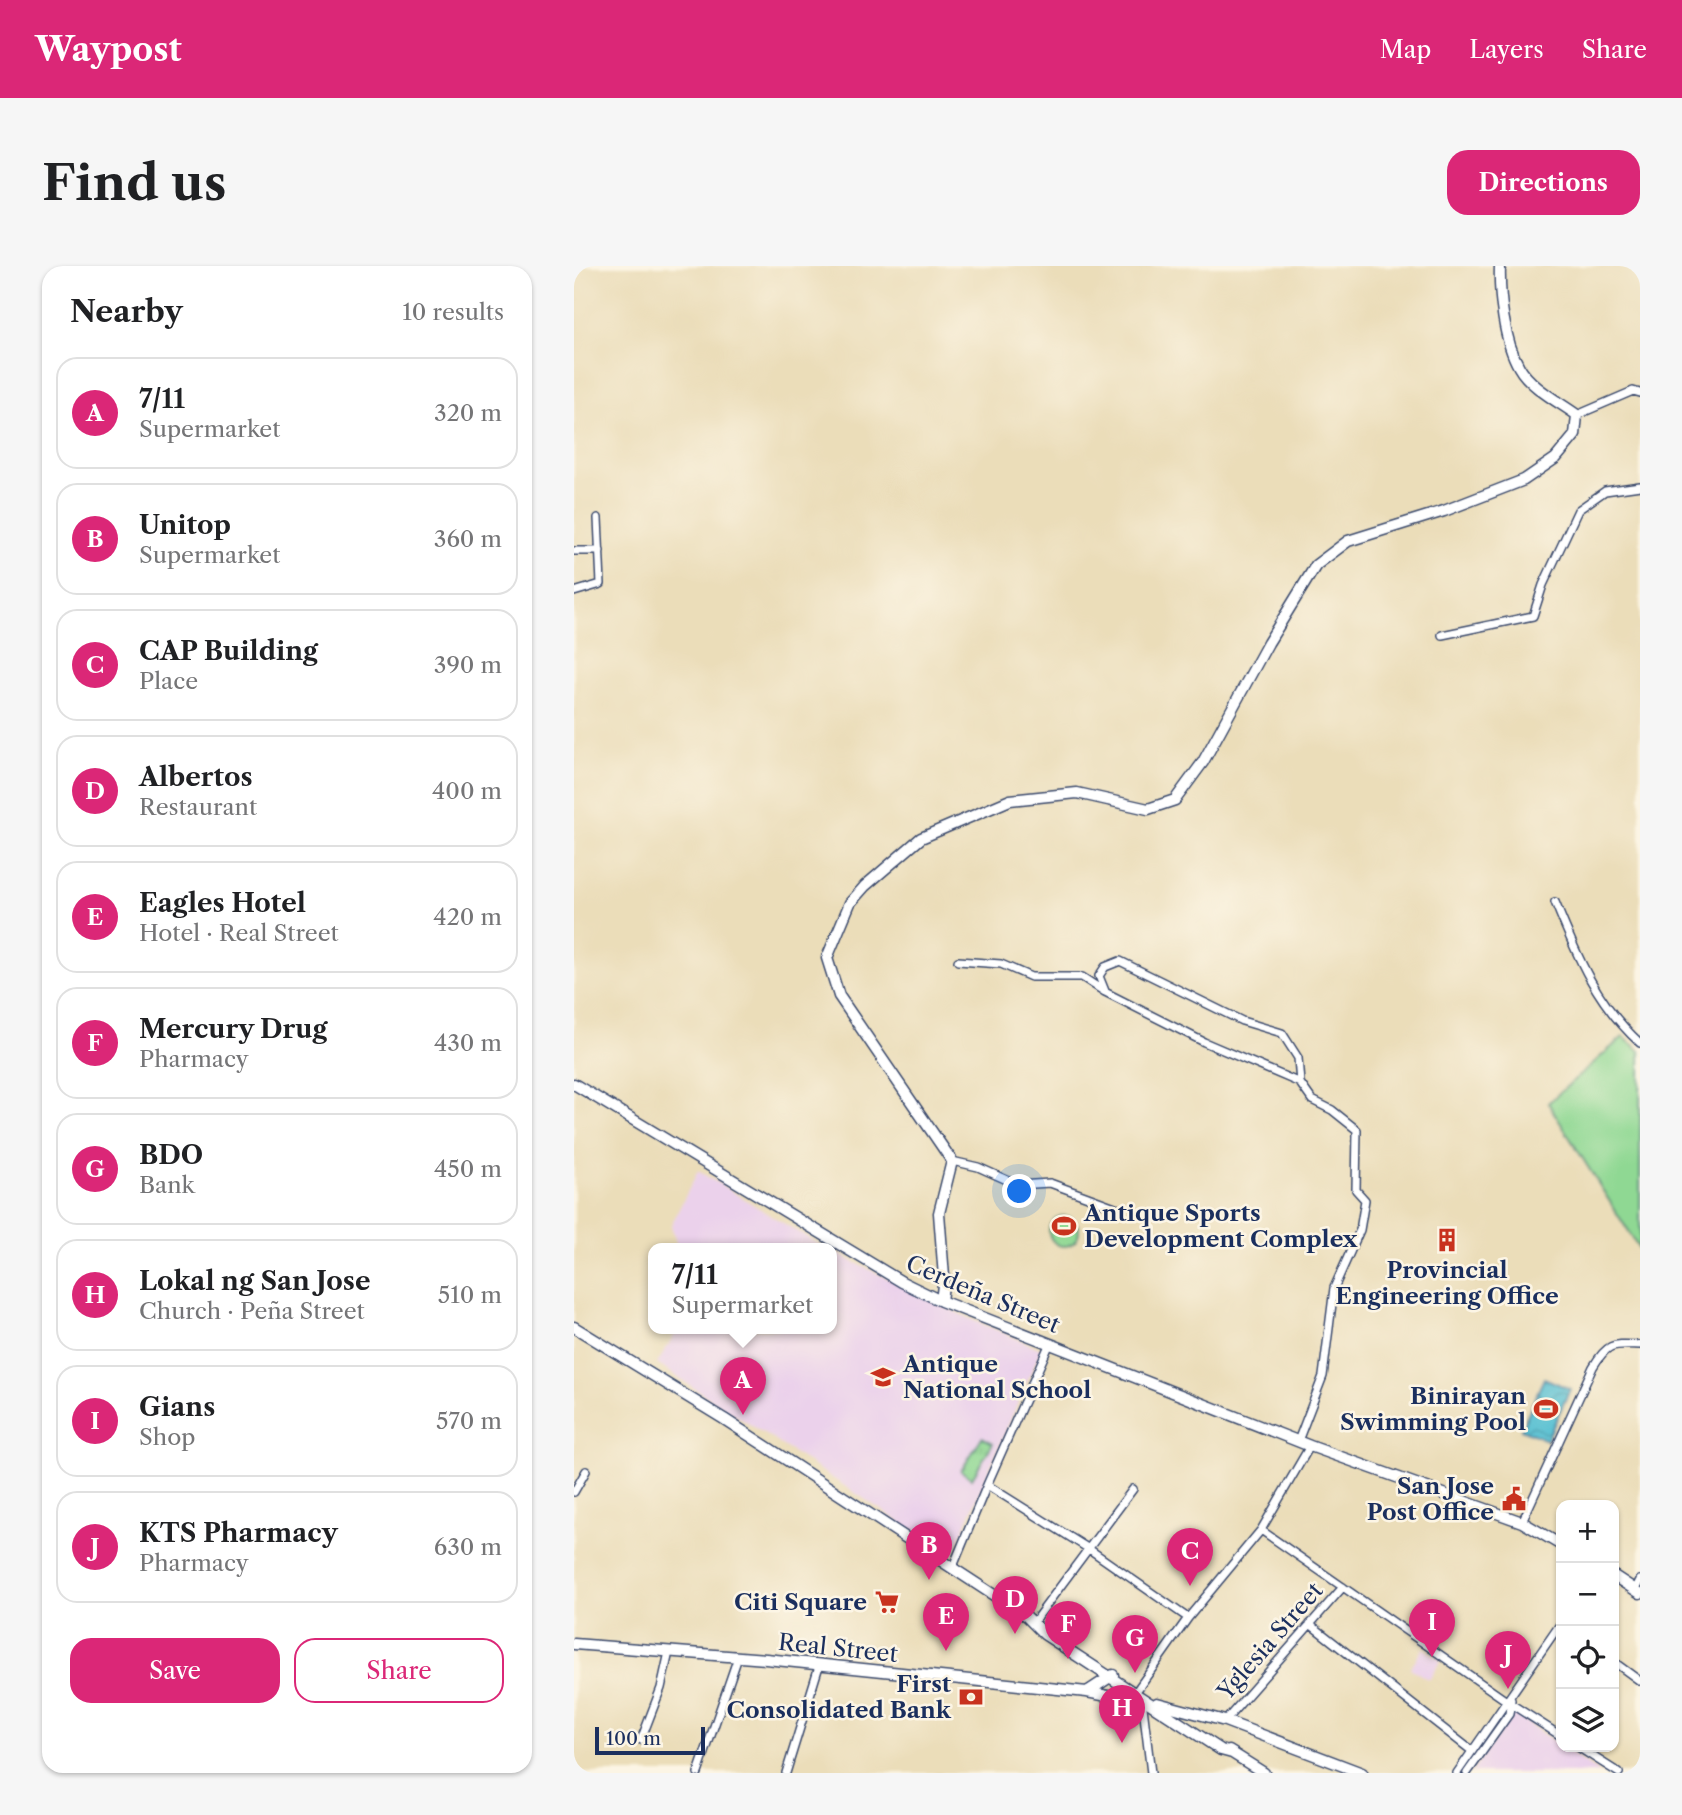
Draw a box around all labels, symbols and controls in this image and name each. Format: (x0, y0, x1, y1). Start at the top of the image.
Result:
text: Waypost (35, 29, 182, 70)
text: Map (1380, 35, 1431, 64)
text: Layers (1469, 35, 1544, 64)
text: Share (1582, 35, 1647, 64)
button: Directions (1447, 150, 1640, 215)
text: Find us (42, 152, 226, 213)
text: Nearby (70, 293, 183, 330)
text: 10 results (402, 298, 504, 326)
text: 7/11 (139, 383, 185, 415)
text: A (86, 399, 104, 427)
text: 320 m (434, 399, 502, 427)
text: Supermarket (139, 415, 280, 443)
text: Unitop (139, 509, 231, 541)
text: B (86, 525, 104, 553)
text: 360 m (434, 525, 502, 553)
text: Supermarket (139, 541, 280, 569)
text: CAP Building (139, 635, 318, 667)
text: C (86, 651, 104, 679)
text: 390 m (434, 651, 502, 679)
text: Place (139, 667, 198, 695)
text: Albertos (139, 761, 252, 793)
text: D (85, 777, 105, 805)
text: 400 m (432, 777, 502, 805)
text: Restaurant (139, 793, 257, 821)
text: Eagles Hotel (139, 887, 306, 919)
text: E (87, 903, 103, 931)
text: 420 m (433, 903, 502, 931)
text: Hotel · Real Street (139, 919, 339, 947)
text: Mercury Drug (139, 1013, 328, 1045)
text: F (87, 1029, 103, 1057)
text: 430 m (434, 1029, 502, 1057)
text: Pharmacy (139, 1045, 249, 1073)
text: BDO (139, 1139, 203, 1171)
text: G (85, 1155, 105, 1183)
text: 450 m (434, 1155, 502, 1183)
text: Bank (139, 1171, 195, 1199)
your location (1002, 1174, 1036, 1208)
place label: Antique Sports Development Complex (1083, 1199, 1358, 1253)
sports icon: Antique Sports Development Complex (1050, 1212, 1078, 1240)
building icon: Provincial Engineering Office (1433, 1226, 1461, 1254)
popup (648, 1243, 837, 1334)
street label: Cerdeña Street (902, 1249, 1064, 1339)
place label: Provincial Engineering Office (1335, 1256, 1559, 1310)
text: 7/11 (672, 1259, 718, 1291)
text: Lokal ng San Jose (139, 1265, 370, 1297)
text: H (85, 1281, 106, 1309)
text: 510 m (438, 1281, 502, 1309)
text: Supermarket (672, 1291, 813, 1319)
text: Church · Peña Street (139, 1297, 365, 1325)
place label: Antique National School (902, 1350, 1091, 1404)
pin: A (720, 1357, 766, 1415)
school or university icon: Antique National School (869, 1363, 897, 1391)
place label: Binirayan Swimming Pool (1340, 1382, 1526, 1436)
text: Gians (139, 1391, 215, 1423)
sports icon: Binirayan Swimming Pool (1532, 1395, 1560, 1423)
text: I (90, 1407, 100, 1435)
text: 570 m (436, 1407, 502, 1435)
text: Shop (139, 1423, 195, 1451)
place label: San Jose Post Office (1367, 1472, 1494, 1526)
public building icon: San Jose Post Office (1500, 1485, 1528, 1513)
map controls (1556, 1500, 1619, 1752)
button: + (1556, 1500, 1619, 1563)
text: KTS Pharmacy (139, 1517, 338, 1549)
pin: B (906, 1522, 952, 1580)
pin: C (1167, 1528, 1213, 1586)
text: J (90, 1533, 100, 1561)
text: 630 m (434, 1533, 502, 1561)
text: Pharmacy (139, 1549, 249, 1577)
button: − (1556, 1563, 1619, 1626)
pin: D (992, 1576, 1038, 1634)
street label: Yglesia Street (1211, 1577, 1328, 1706)
place label: Citi Square (734, 1588, 867, 1616)
supermarket icon: Citi Square (873, 1588, 901, 1616)
pin: E (923, 1593, 969, 1651)
pin: I (1409, 1599, 1455, 1657)
pin: F (1045, 1601, 1091, 1659)
pin: G (1112, 1615, 1158, 1673)
button: locate (1556, 1626, 1619, 1689)
street label: Real Street (777, 1628, 899, 1668)
pin: J (1485, 1631, 1531, 1689)
button: Save (70, 1638, 280, 1703)
button: Share (294, 1638, 504, 1703)
place label: First Consolidated Bank (726, 1670, 952, 1724)
bank icon: First Consolidated Bank (957, 1683, 985, 1711)
pin: H (1099, 1685, 1145, 1743)
button: layers (1556, 1689, 1619, 1752)
scale bar (595, 1724, 705, 1756)
text: 100 m (606, 1727, 661, 1750)

